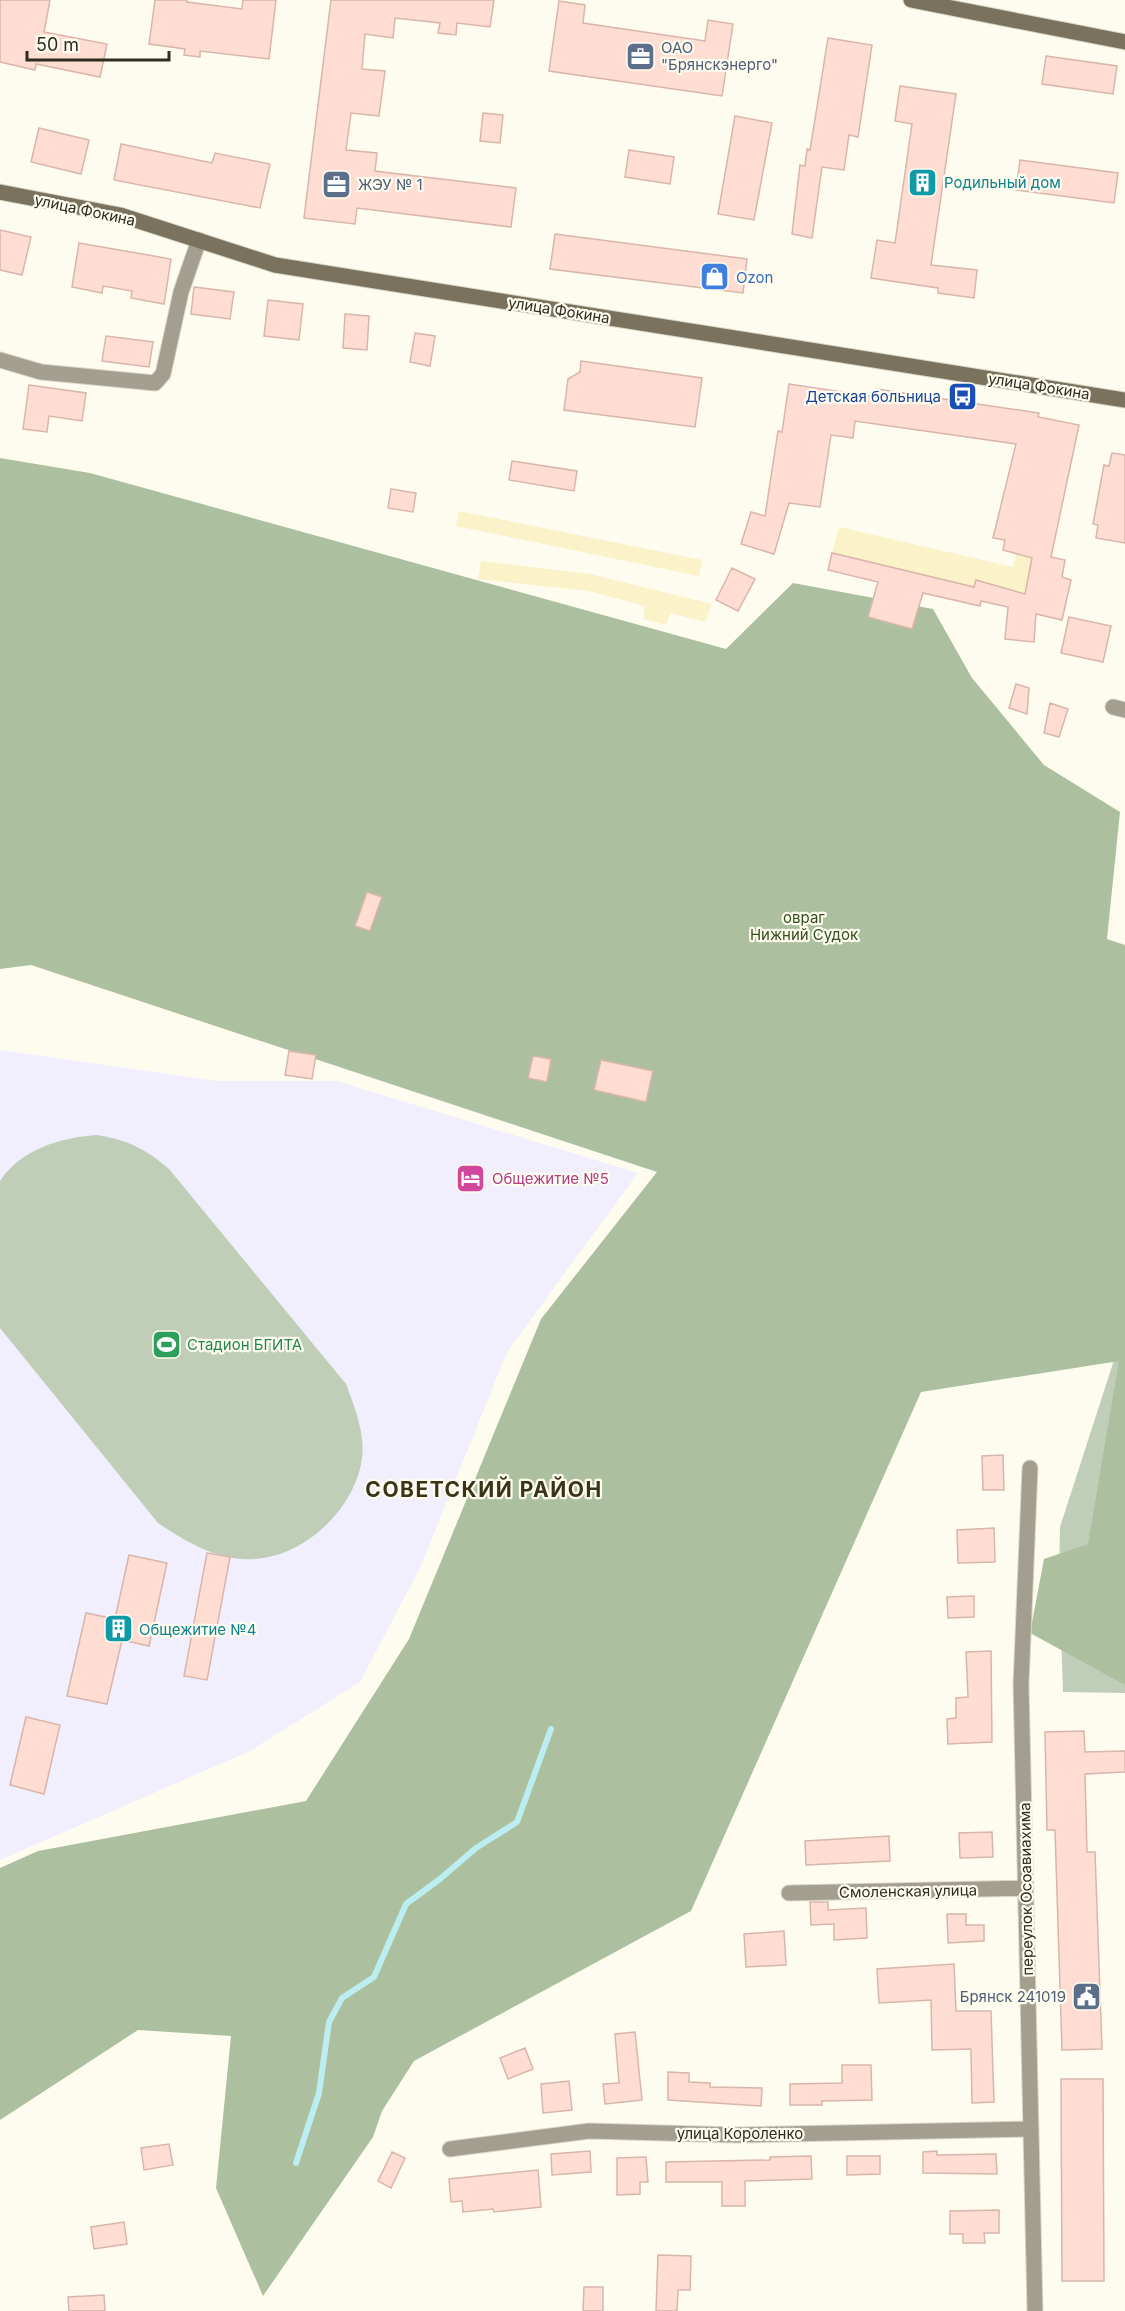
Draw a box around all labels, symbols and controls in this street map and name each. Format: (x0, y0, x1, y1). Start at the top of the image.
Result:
scale bar (27, 24, 170, 62)
text: 50 m (36, 34, 79, 55)
place label: ОАО "Брянскэнерго" (661, 38, 778, 74)
office icon: ОАО "Брянскэнерго" (624, 40, 656, 72)
building icon: Родильный дом (907, 166, 939, 198)
office icon: ЖЭУ № 1 (321, 168, 353, 200)
place label: Родильный дом (944, 173, 1061, 192)
place label: ЖЭУ № 1 (358, 175, 423, 194)
street label: улица Фокина (33, 190, 137, 230)
shop icon: Ozon (699, 261, 731, 293)
place label: Ozon (736, 268, 773, 287)
street label: улица Фокина (507, 293, 611, 327)
street label: улица Фокина (987, 369, 1091, 403)
bus stop icon: Детская больница (946, 380, 978, 412)
place label: Детская больница (806, 387, 941, 406)
park label: овраг Нижний Судок (750, 908, 858, 944)
hotel icon: Общежитие №5 (455, 1162, 487, 1194)
place label: Общежитие №5 (492, 1169, 609, 1188)
sports icon: Стадион БГИТА (150, 1328, 182, 1360)
place label: Стадион БГИТА (187, 1335, 302, 1354)
district label: СОВЕТСКИЙ РАЙОН (365, 1476, 603, 1502)
building icon: Общежитие №4 (102, 1613, 134, 1645)
place label: Общежитие №4 (139, 1620, 256, 1639)
street label: переулок Осоавиахима (1015, 1802, 1037, 1976)
street label: Смоленская улица (839, 1880, 977, 1902)
public building icon: Брянск 241019 (1071, 1980, 1103, 2012)
place label: Брянск 241019 (960, 1987, 1066, 2006)
street label: улица Короленко (677, 2124, 803, 2143)

